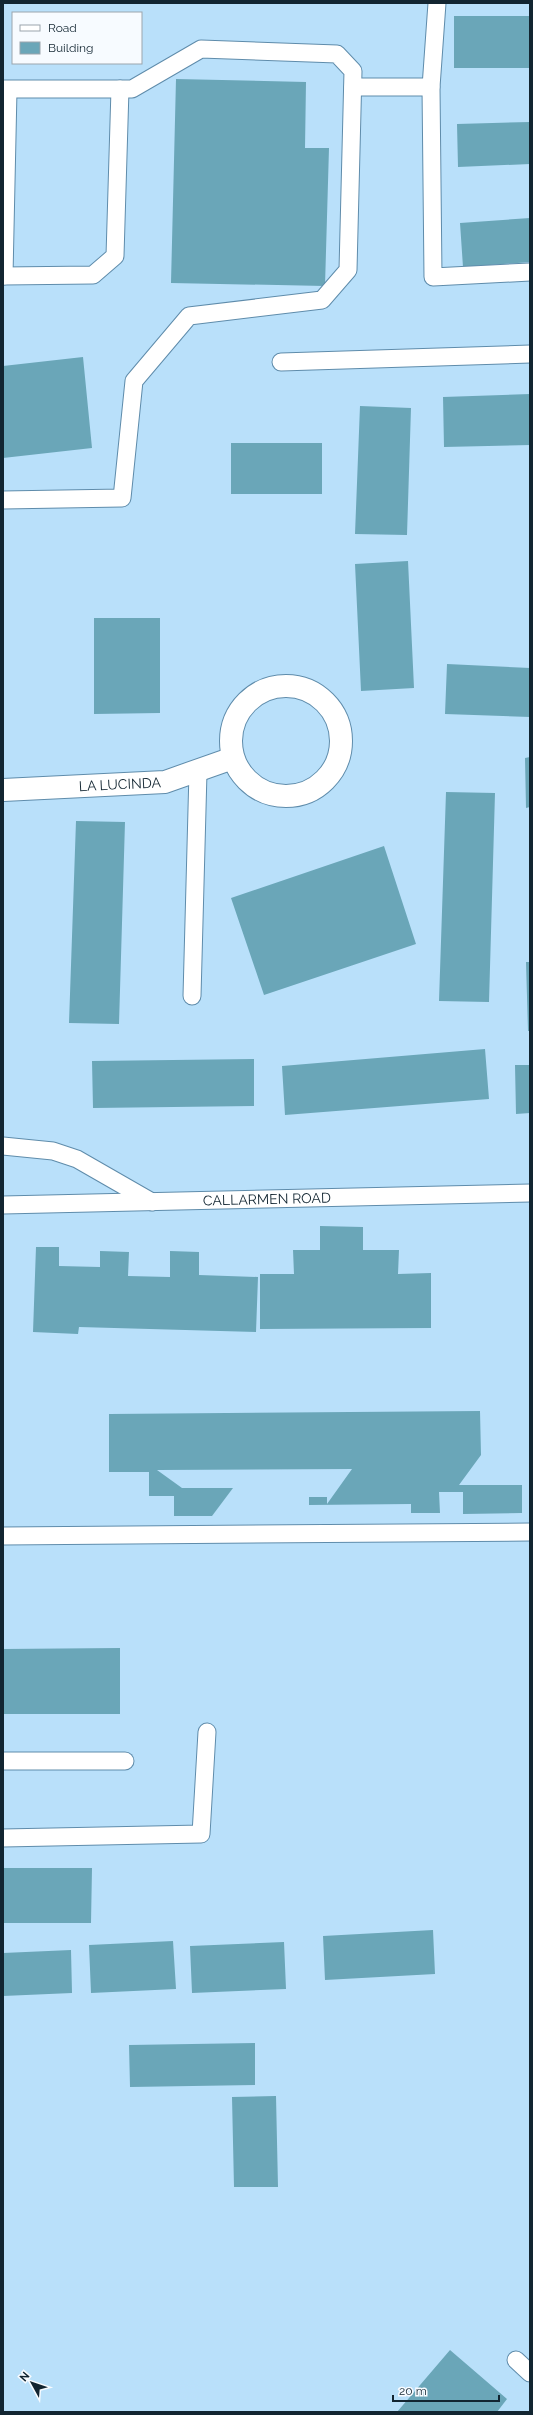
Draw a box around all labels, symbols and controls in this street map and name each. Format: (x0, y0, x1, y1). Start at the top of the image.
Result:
legend (12, 12, 142, 64)
text: Road (48, 21, 77, 35)
text: Building (48, 41, 94, 55)
street label: LA LUCINDA (78, 774, 162, 794)
street label: CALLARMEN ROAD (203, 1190, 331, 1208)
north arrow (12, 2363, 52, 2403)
text: N (17, 2369, 32, 2384)
scale bar (393, 2377, 499, 2403)
text: 20 m (399, 2384, 427, 2398)

